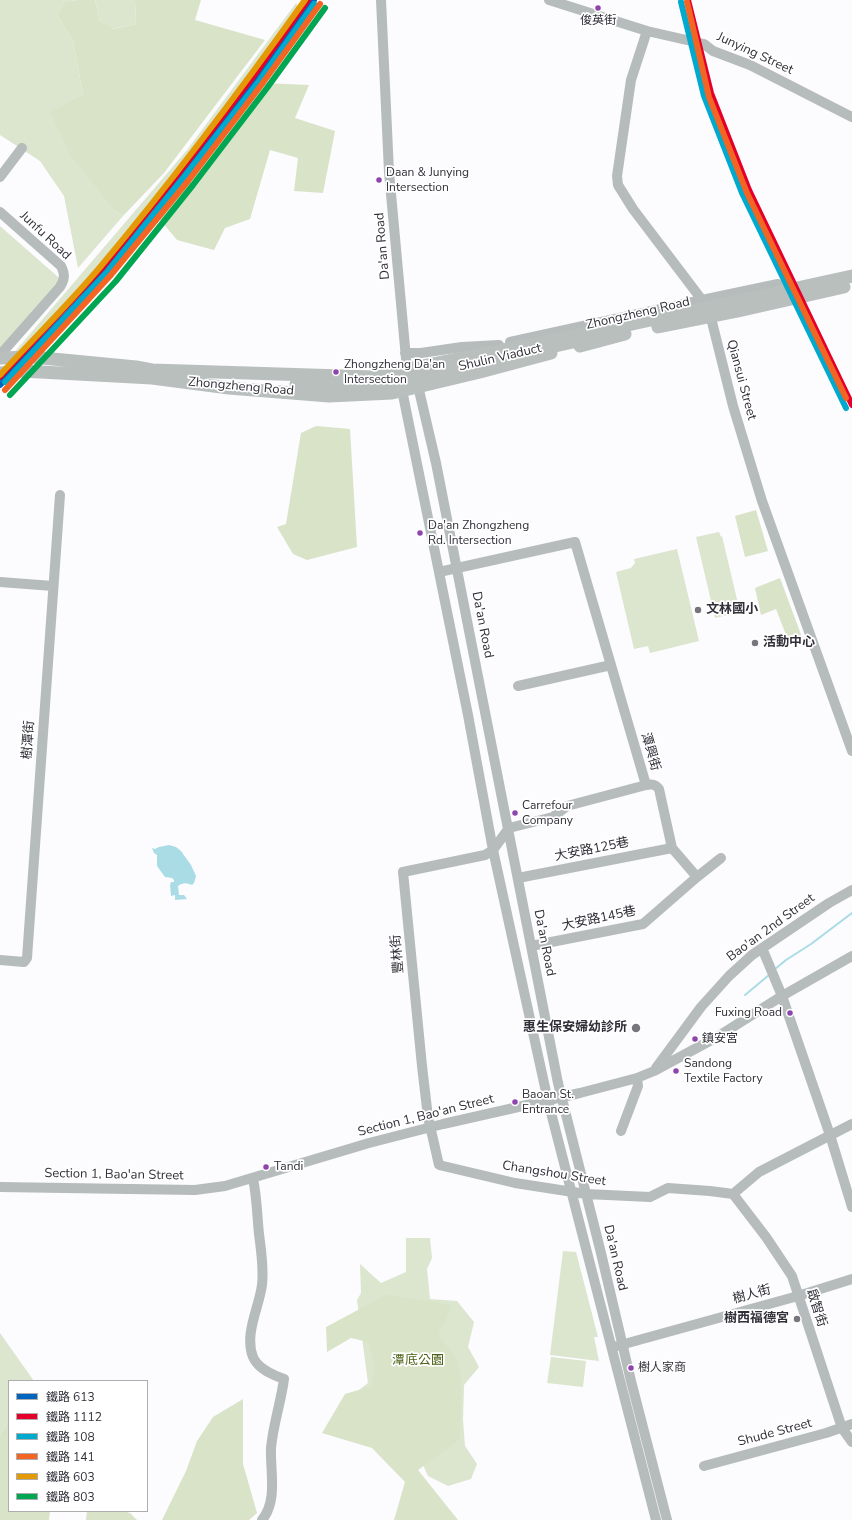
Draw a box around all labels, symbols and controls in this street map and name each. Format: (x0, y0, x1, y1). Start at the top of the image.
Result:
marker: 俊英街 (593, 3, 603, 13)
place label: 俊英街 (580, 14, 616, 28)
street label: Junying Street (714, 30, 796, 78)
place label: Daan & Junying Intersection (386, 166, 469, 194)
marker: Daan & Junying Intersection (374, 175, 384, 185)
street label: Junfu Road (16, 208, 74, 264)
street label: Da'an Road (372, 212, 394, 280)
street label: Zhongzheng Road (585, 294, 691, 334)
street label: Qiansui Street (723, 338, 759, 422)
street label: Shulin Viaduct (457, 341, 543, 375)
place label: Zhongzheng Da'an Intersection (344, 358, 445, 386)
marker: Zhongzheng Da'an Intersection (331, 367, 341, 377)
street label: Zhongzheng Road (187, 375, 295, 399)
place label: Da'an Zhongzheng Rd. Intersection (428, 519, 529, 547)
marker: Da'an Zhongzheng Rd. Intersection (415, 528, 425, 538)
street label: Da'an Road (468, 590, 496, 660)
place label: 文林國小 (706, 602, 758, 618)
marker: 文林國小 (693, 605, 703, 615)
place label: 活動中心 (763, 635, 815, 651)
marker: 活動中心 (750, 638, 760, 648)
street label: 樹潭街 (20, 720, 38, 760)
street label: 潭興街 (637, 731, 663, 773)
place label: Carrefour Company (522, 799, 573, 827)
marker: Carrefour Company (510, 808, 520, 818)
street label: 大安路125巷 (554, 835, 630, 865)
street label: Bao'an 2nd Street (724, 891, 818, 965)
street label: 大安路145巷 (561, 904, 637, 934)
street label: Da'an Road (530, 908, 558, 978)
street label: 豐林街 (389, 934, 407, 974)
place label: Fuxing Road (715, 1006, 782, 1020)
marker: Fuxing Road (785, 1008, 795, 1018)
place label: 惠生保安婦幼診所 (523, 1020, 627, 1036)
marker: 惠生保安婦幼診所 (630, 1022, 642, 1034)
place label: 鎮安宮 (702, 1032, 738, 1046)
marker: 鎮安宮 (690, 1034, 700, 1044)
place label: Sandong Textile Factory (684, 1057, 763, 1085)
marker: Sandong Textile Factory (671, 1066, 681, 1076)
place label: Baoan St. Entrance (522, 1088, 574, 1116)
street label: Section 1, Bao'an Street (356, 1092, 496, 1140)
marker: Baoan St. Entrance (510, 1097, 520, 1107)
street label: Changshou Street (501, 1158, 607, 1190)
place label: Tandi (274, 1160, 303, 1174)
marker: Tandi (261, 1162, 271, 1172)
street label: Section 1, Bao'an Street (44, 1166, 184, 1184)
street label: Da'an Road (600, 1223, 630, 1293)
street label: 樹人街 (731, 1282, 773, 1308)
street label: 啟智街 (803, 1287, 829, 1329)
place label: 樹西福德宮 (724, 1311, 789, 1327)
marker: 樹西福德宮 (792, 1314, 802, 1324)
park label: 潭底公園 (392, 1353, 444, 1369)
place label: 樹人家商 (638, 1361, 686, 1375)
marker: 樹人家商 (626, 1363, 636, 1373)
legend (8, 1380, 148, 1512)
text: 鐵路 613 (46, 1389, 95, 1405)
text: 鐵路 1112 (46, 1409, 102, 1425)
street label: Shude Street (736, 1416, 814, 1450)
text: 鐵路 108 (46, 1429, 95, 1445)
text: 鐵路 141 (46, 1449, 95, 1465)
text: 鐵路 603 (46, 1469, 95, 1485)
text: 鐵路 803 (46, 1489, 95, 1505)

